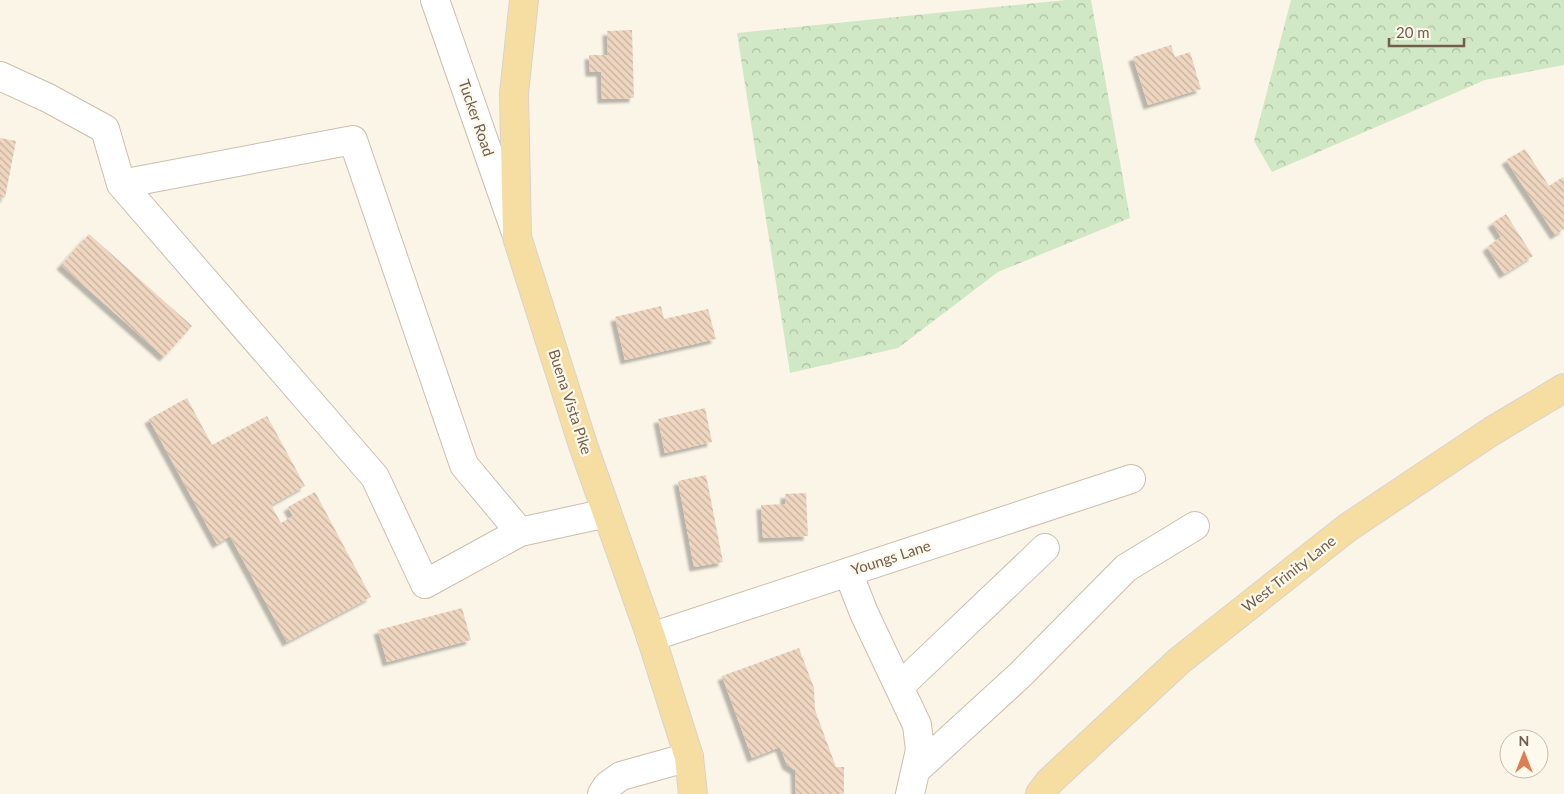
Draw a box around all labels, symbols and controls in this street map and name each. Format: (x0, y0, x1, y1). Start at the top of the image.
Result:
scale bar (1389, 15, 1464, 47)
text: 20 m (1396, 23, 1430, 41)
street label: Tucker Road (455, 77, 499, 159)
street label: Buena Vista Pike (545, 347, 596, 457)
street label: West Trinity Lane (1238, 531, 1339, 615)
street label: Youngs Lane (849, 536, 933, 578)
north arrow (1499, 729, 1549, 779)
text: N (1519, 732, 1529, 749)

